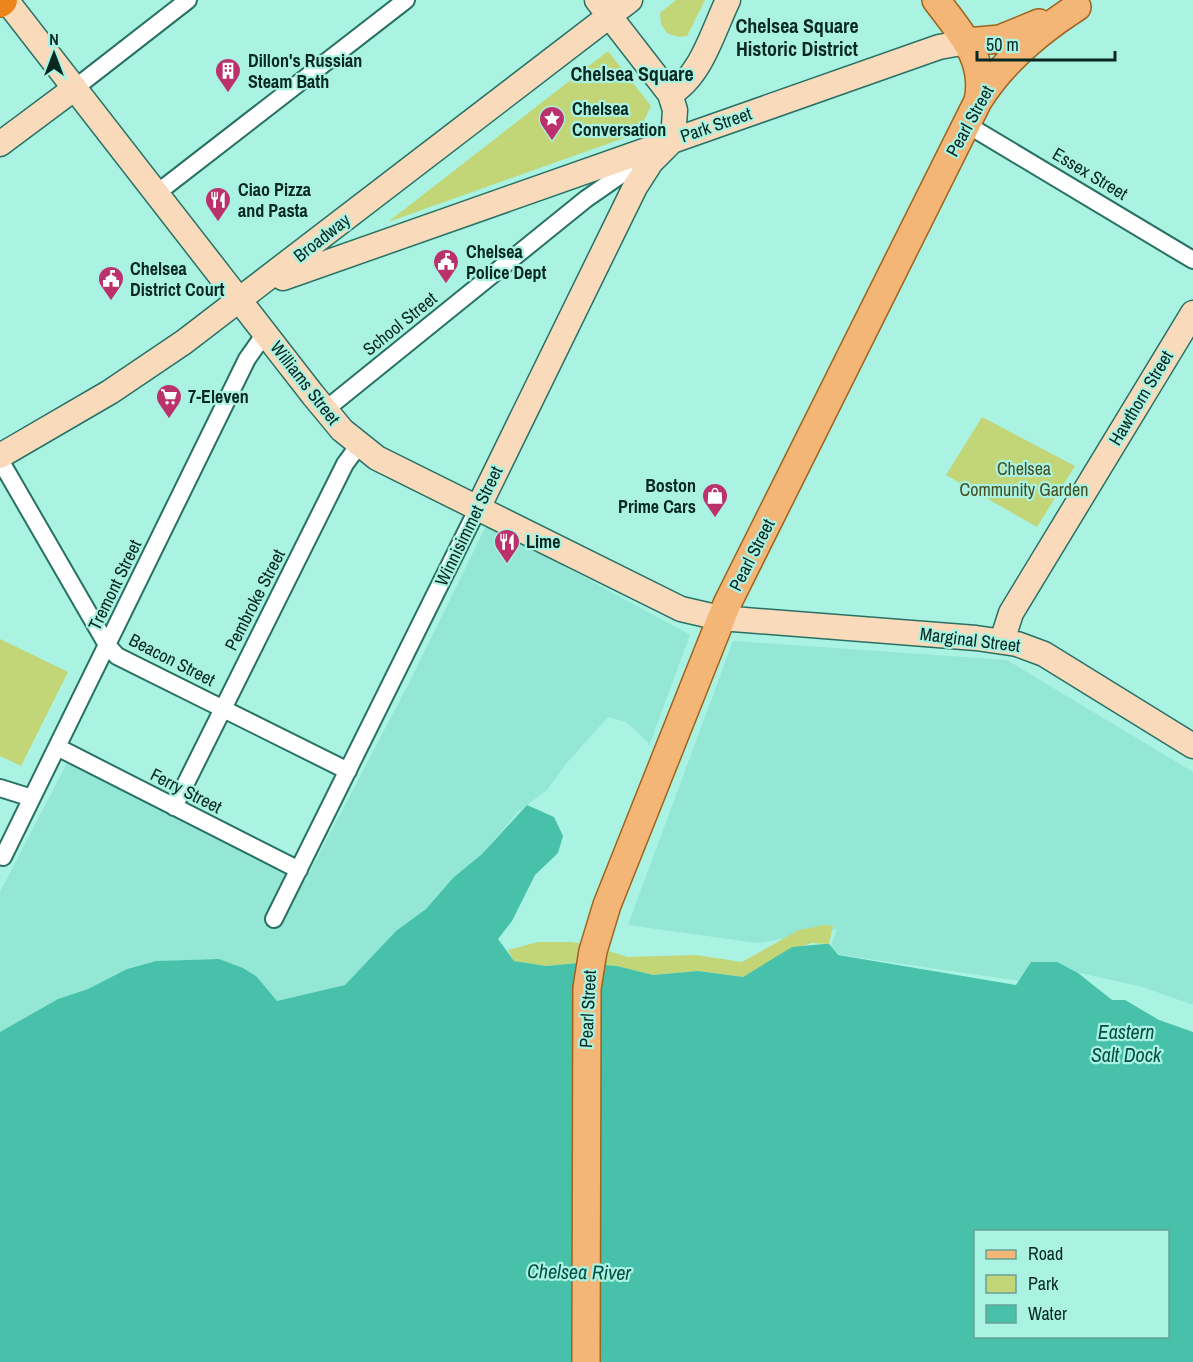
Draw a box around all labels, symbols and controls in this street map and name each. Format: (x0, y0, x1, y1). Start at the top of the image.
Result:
district label: Chelsea Square Historic District (735, 12, 859, 62)
north arrow (24, 24, 84, 84)
scale bar (977, 24, 1115, 62)
text: N (49, 28, 59, 50)
text: 50 m (986, 32, 1019, 57)
place label: Dillon's Russian Steam Bath (248, 48, 362, 94)
building icon: Dillon's Russian Steam Bath (213, 56, 243, 94)
district label: Chelsea Square (570, 60, 694, 87)
street label: Pearl Street (940, 81, 999, 161)
place label: Chelsea Conversation (572, 96, 666, 142)
street label: Park Street (677, 101, 755, 148)
place icon: Chelsea Conversation (537, 104, 567, 142)
street label: Essex Street (1048, 141, 1133, 206)
place label: Ciao Pizza and Pasta (238, 177, 312, 223)
restaurant icon: Ciao Pizza and Pasta (203, 185, 233, 223)
street label: Broadway (288, 207, 356, 268)
place label: Chelsea Police Dept (466, 239, 546, 285)
public building icon: Chelsea Police Dept (431, 247, 461, 285)
place label: Chelsea District Court (130, 256, 224, 302)
public building icon: Chelsea District Court (96, 264, 126, 302)
street label: School Street (357, 286, 442, 361)
street label: Williams Street (265, 336, 346, 430)
street label: Hawthorn Street (1102, 346, 1179, 450)
supermarket icon: 7-Eleven (154, 382, 184, 420)
place label: 7-Eleven (188, 384, 249, 409)
park label: Chelsea Community Garden (960, 456, 1088, 502)
street label: Winnisimmet Street (429, 462, 508, 590)
place label: Boston Prime Cars (618, 473, 696, 519)
shop icon: Boston Prime Cars (700, 481, 730, 519)
street label: Pearl Street (723, 514, 780, 595)
restaurant icon: Lime (492, 527, 522, 565)
place label: Lime (526, 529, 560, 554)
street label: Tremont Street (82, 535, 147, 634)
street label: Pembroke Street (218, 545, 291, 655)
street label: Marginal Street (918, 621, 1022, 658)
street label: Beacon Street (125, 627, 220, 692)
street label: Ferry Street (146, 762, 226, 819)
street label: Pearl Street (573, 969, 602, 1049)
water label: Eastern Salt Dock (1091, 1018, 1162, 1068)
legend (974, 1230, 1169, 1338)
text: Road (1028, 1241, 1063, 1266)
water label: Chelsea River (527, 1257, 632, 1286)
text: Park (1028, 1271, 1059, 1296)
text: Water (1028, 1301, 1067, 1326)

